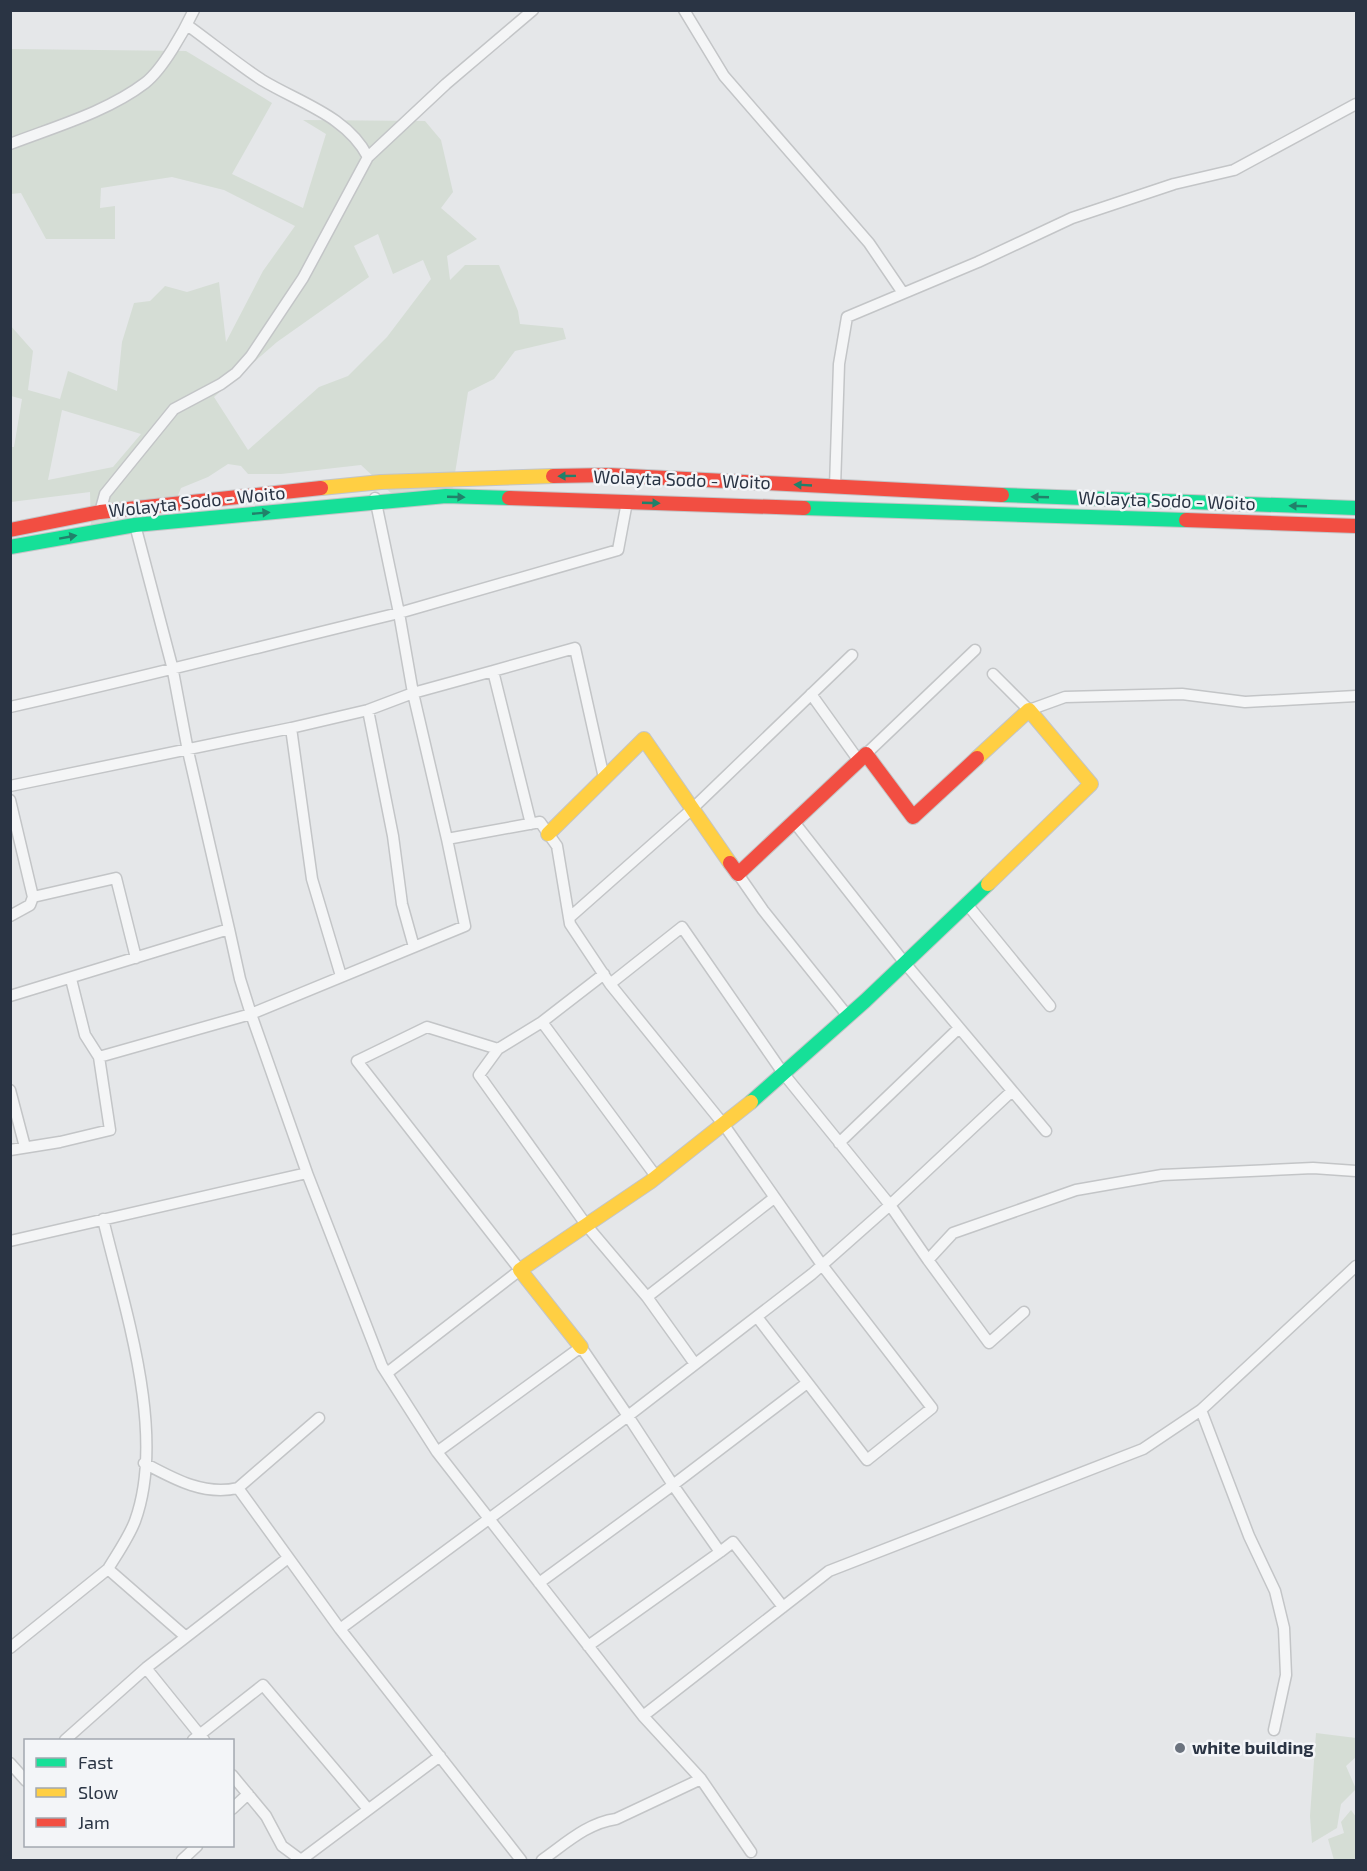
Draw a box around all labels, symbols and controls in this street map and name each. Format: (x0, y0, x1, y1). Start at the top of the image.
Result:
street label: Wolayta Sodo - Woito (593, 465, 771, 493)
one-way arrow (557, 471, 576, 481)
street label: Wolayta Sodo - Woito (107, 481, 286, 521)
one-way arrow (794, 481, 813, 490)
street label: Wolayta Sodo - Woito (1078, 486, 1256, 514)
one-way arrow (446, 492, 465, 501)
one-way arrow (1031, 492, 1050, 501)
one-way arrow (641, 498, 660, 507)
one-way arrow (1289, 501, 1308, 511)
one-way arrow (252, 508, 271, 518)
one-way arrow (59, 532, 78, 541)
place label: white building (1192, 1736, 1314, 1758)
legend (24, 1739, 234, 1847)
marker: white building (1173, 1741, 1187, 1755)
text: Fast (78, 1751, 113, 1773)
text: Slow (78, 1781, 119, 1803)
text: Jam (78, 1811, 110, 1833)

